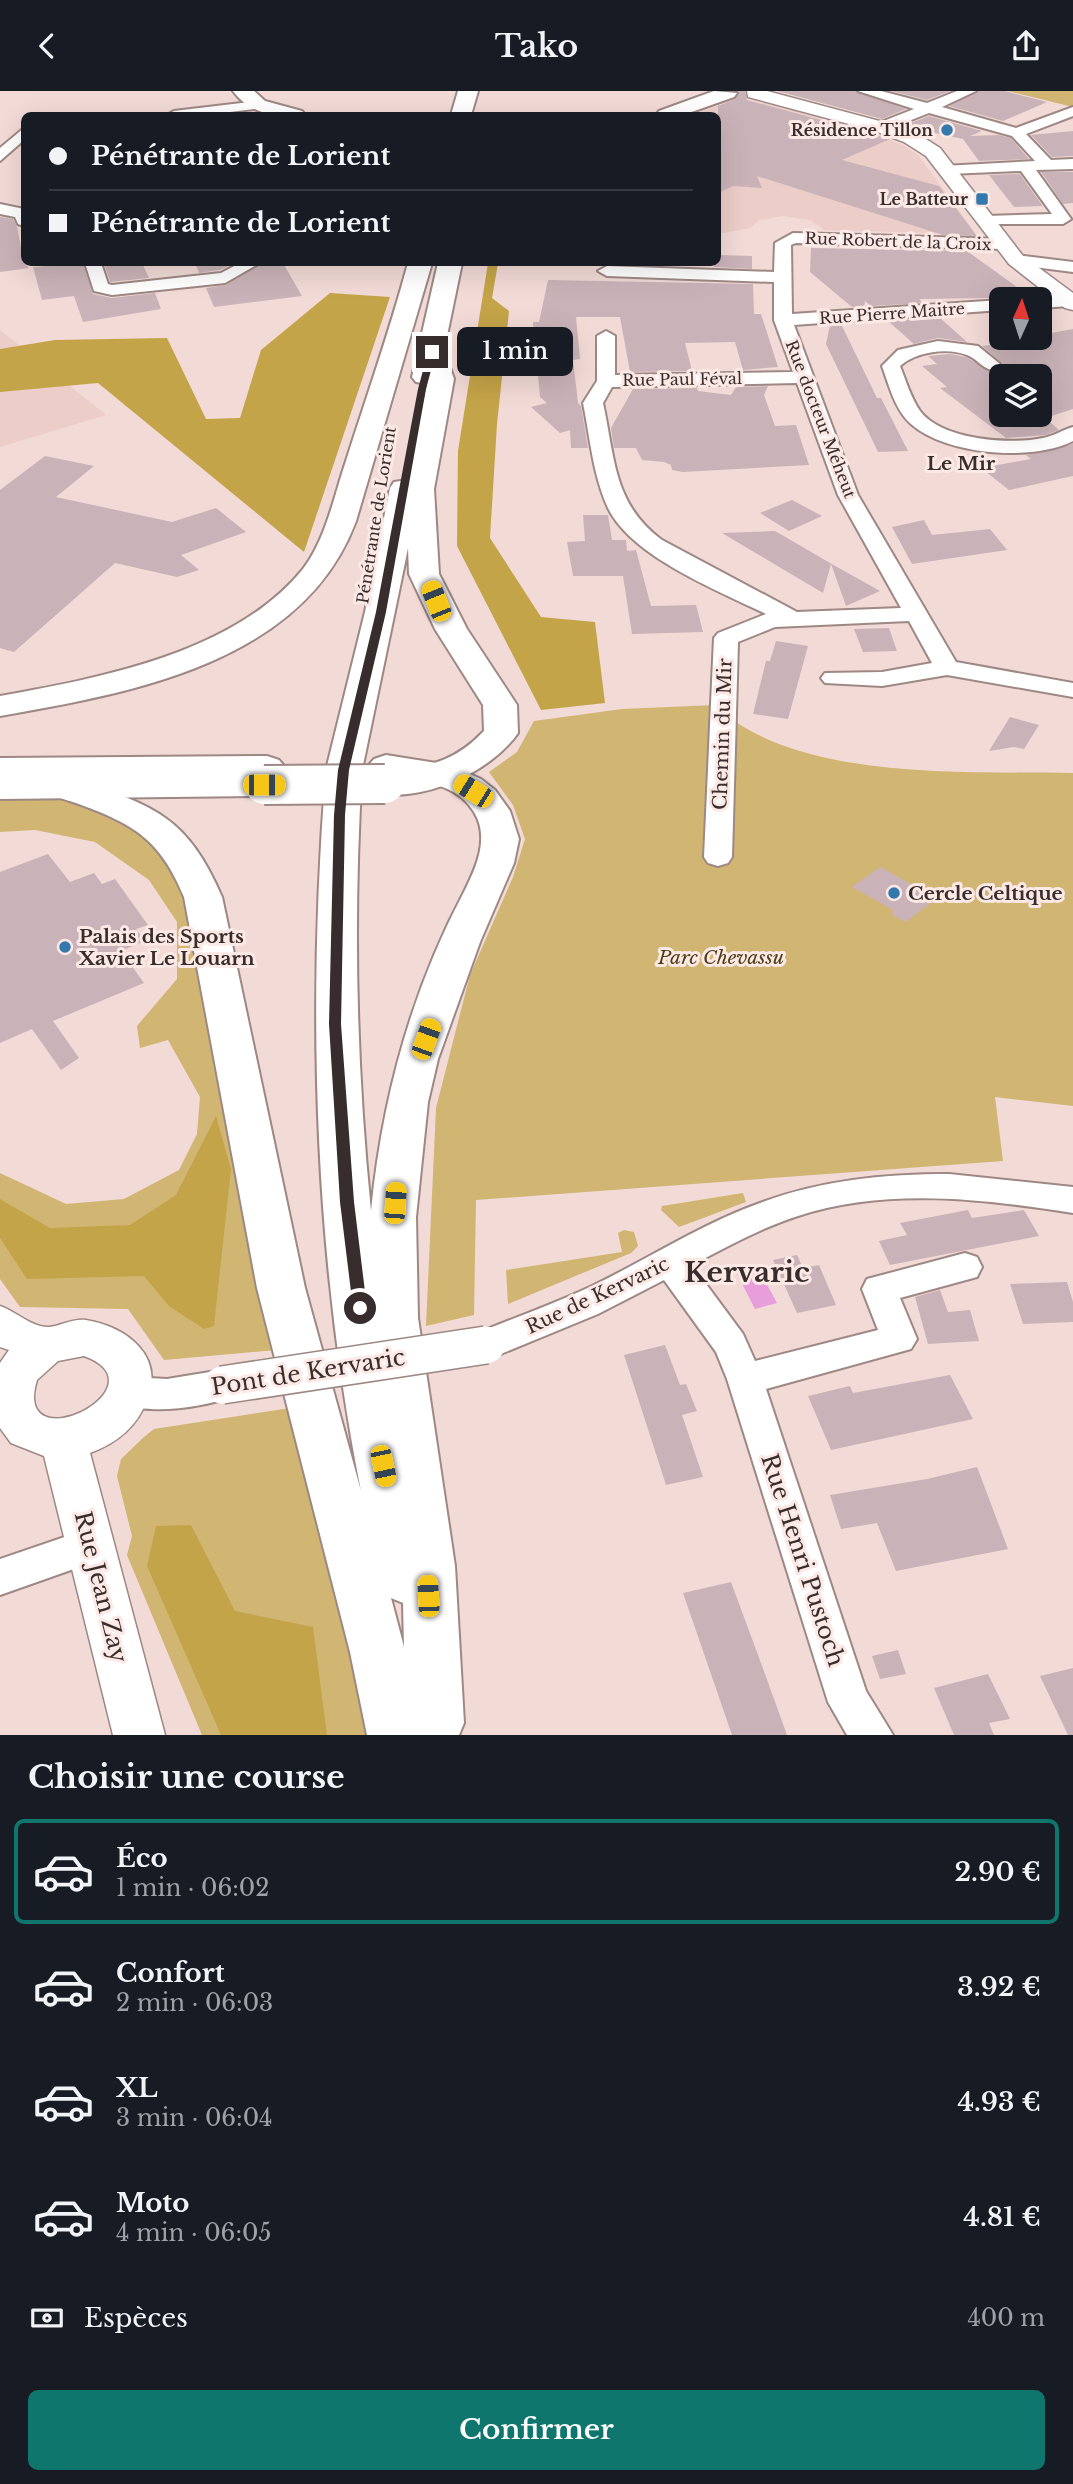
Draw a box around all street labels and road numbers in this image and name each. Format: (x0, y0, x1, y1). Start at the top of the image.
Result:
street label: Rue Robert de la Croix (804, 228, 992, 254)
street label: Rue Pierre Maitre (818, 298, 966, 328)
street label: Rue docteur Méheut (782, 337, 860, 501)
street label: Rue Paul Féval (622, 368, 742, 390)
street label: Pénétrante de Lorient (352, 425, 400, 605)
street label: Chemin du Mir (708, 658, 737, 810)
street label: Rue de Kervaric (522, 1252, 672, 1339)
street label: Pont de Kervaric (209, 1343, 407, 1401)
street label: Rue Henri Pustoch (755, 1450, 851, 1670)
street label: Rue Jean Zay (69, 1508, 133, 1666)

